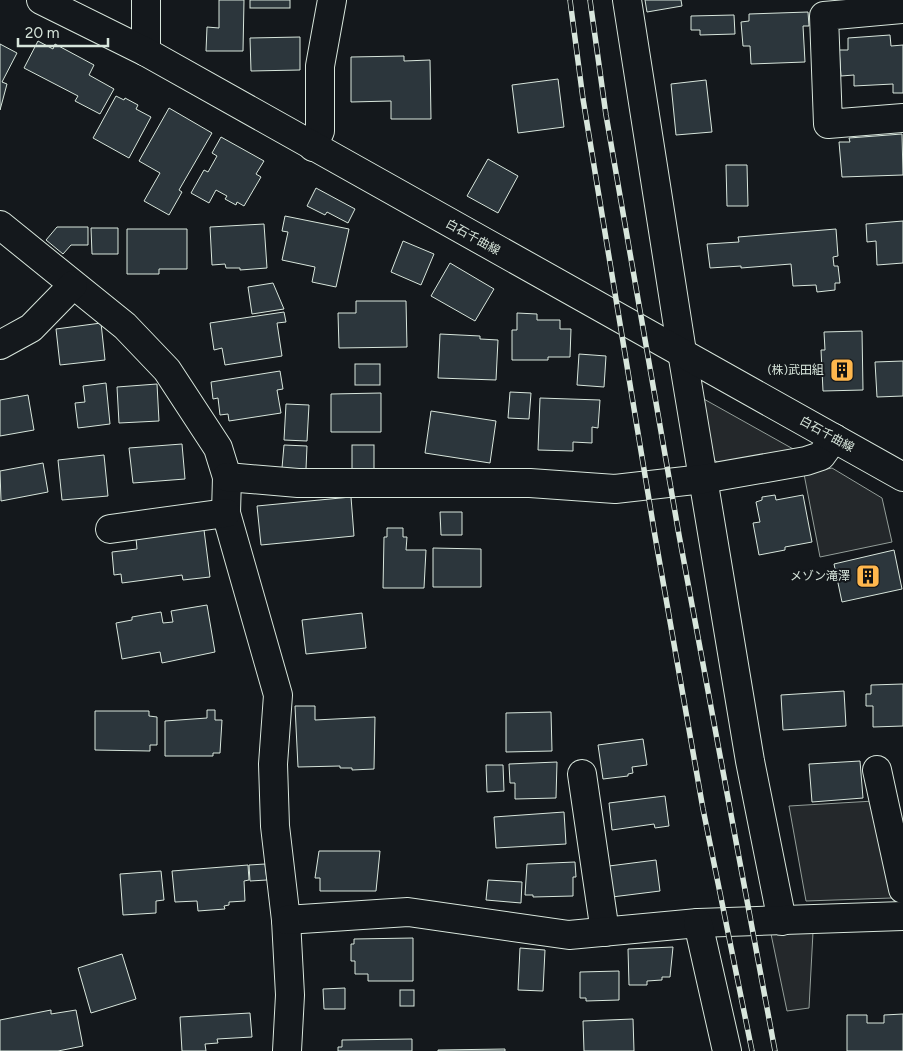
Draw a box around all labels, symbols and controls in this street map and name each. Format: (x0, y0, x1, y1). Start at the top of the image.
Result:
scale bar (18, 15, 108, 47)
text: 20 m (25, 24, 59, 42)
street label: 白石千曲線 (443, 216, 503, 258)
building icon: (株)武田組 (829, 357, 855, 383)
place label: (株)武田組 (768, 363, 824, 377)
street label: 白石千曲線 (797, 413, 857, 455)
building icon: メゾン滝澤 (855, 563, 881, 589)
place label: メゾン滝澤 (790, 569, 850, 583)

